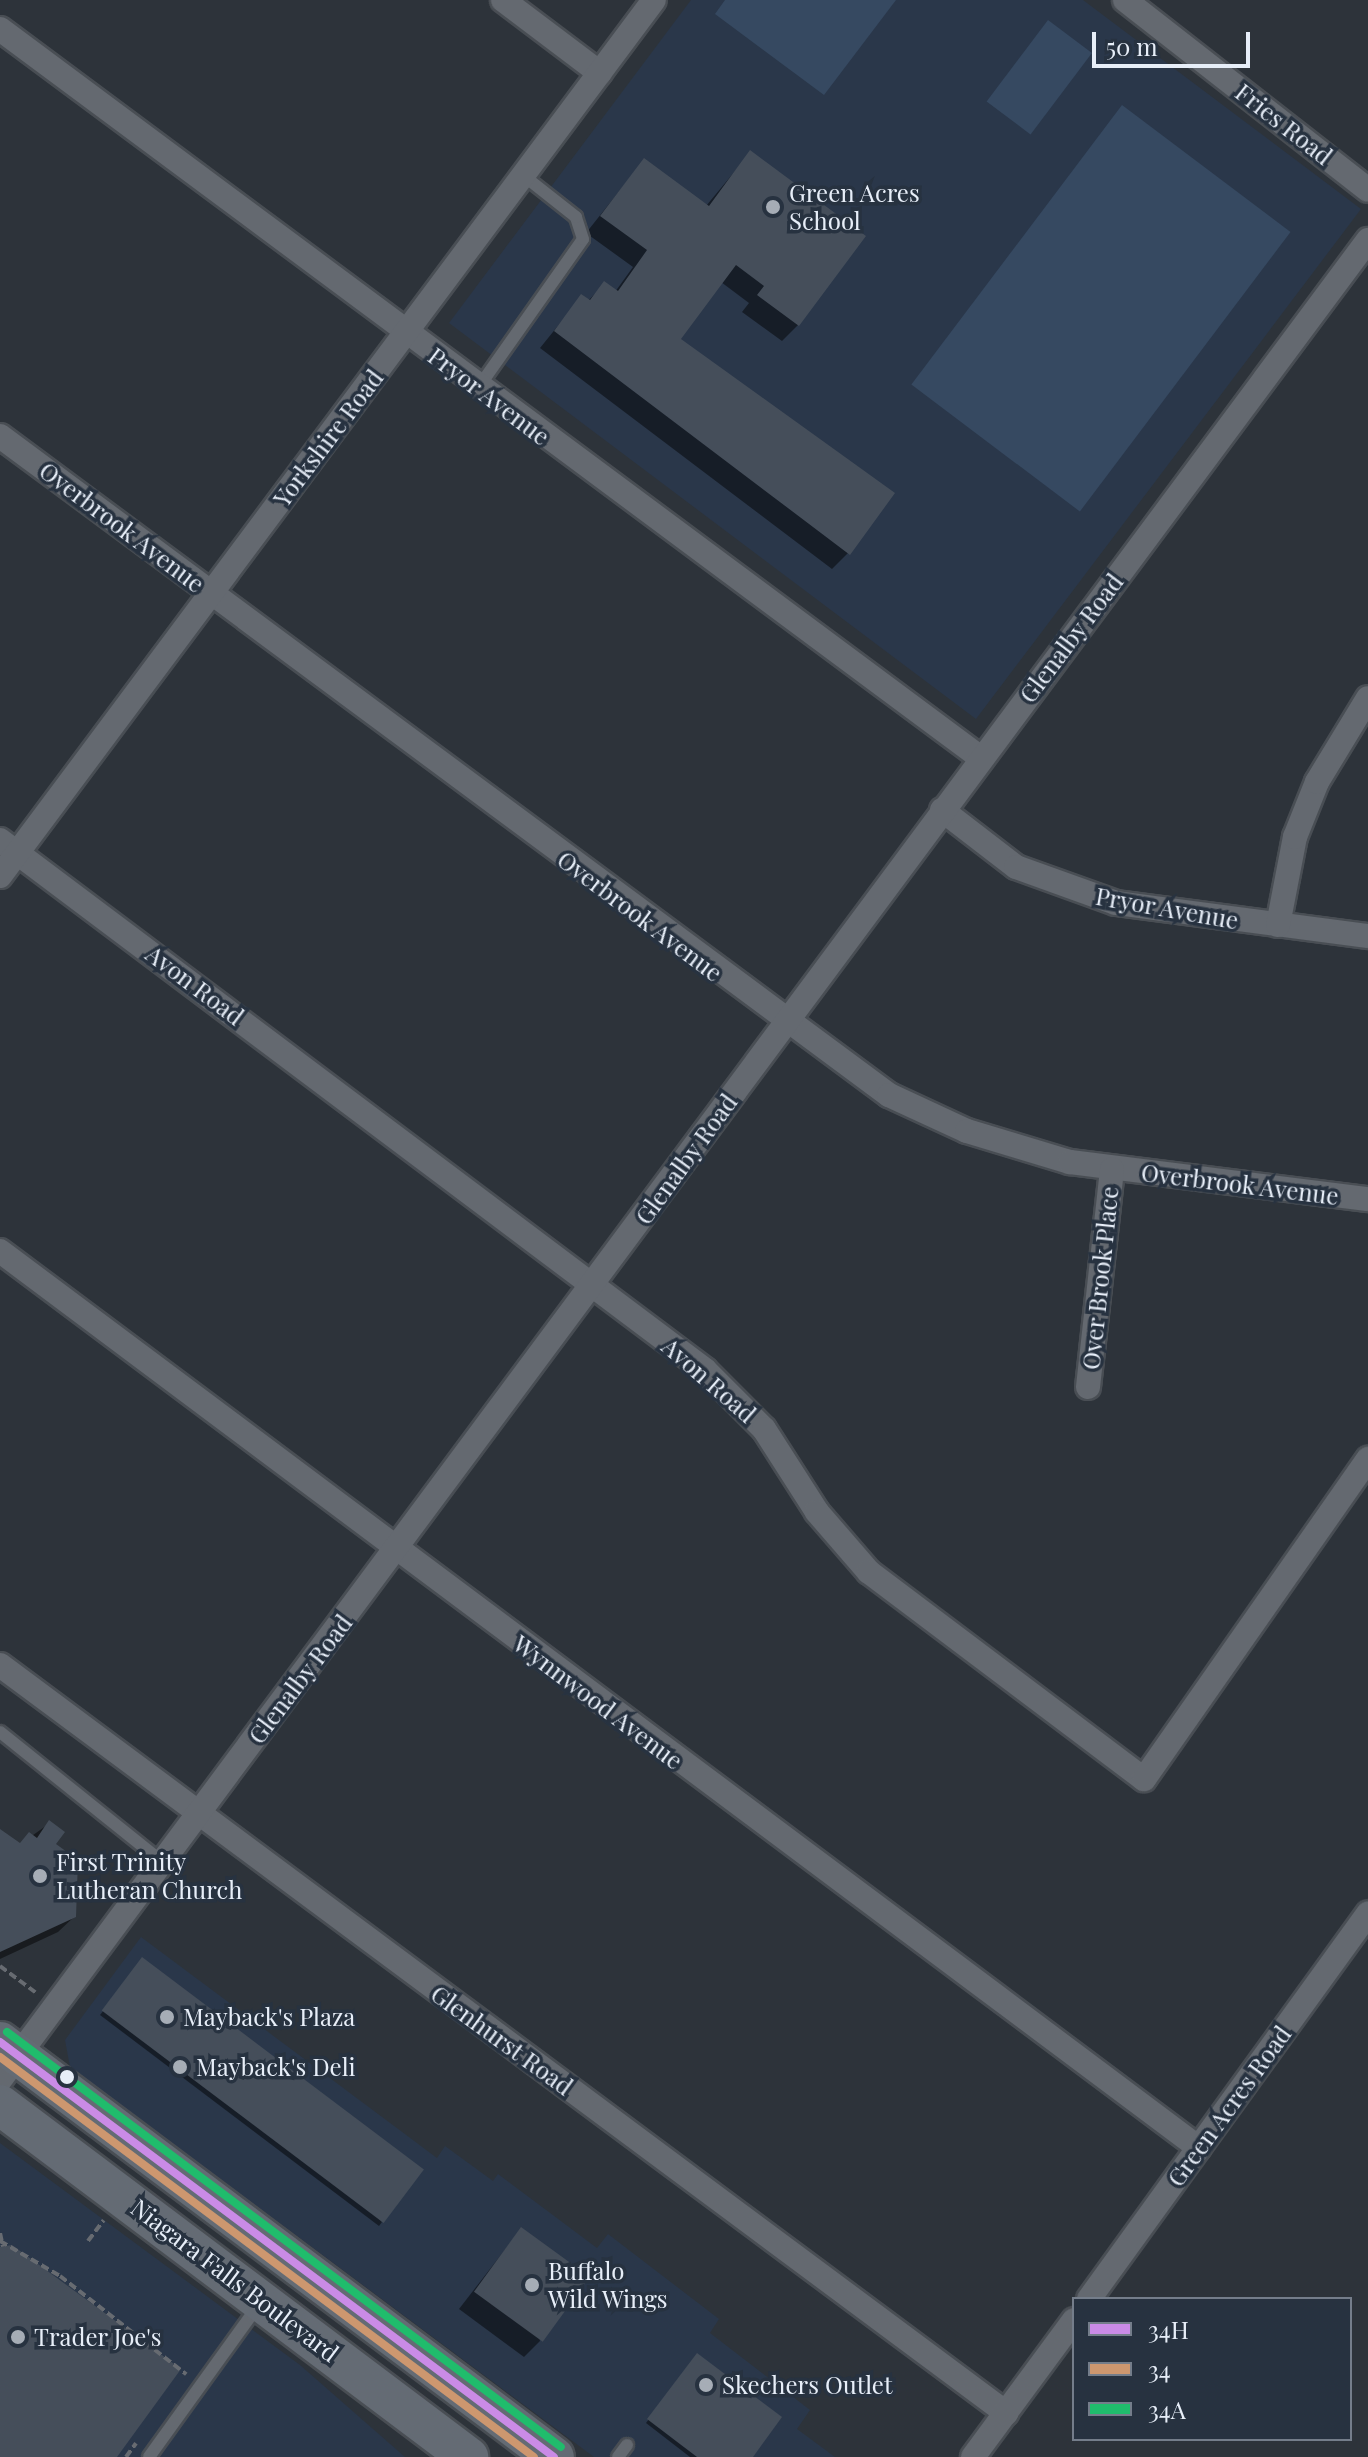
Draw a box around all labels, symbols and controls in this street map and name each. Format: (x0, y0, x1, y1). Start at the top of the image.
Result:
scale bar (1096, 16, 1254, 66)
text: 50 m (1106, 30, 1158, 62)
street label: Fries Road (1230, 77, 1338, 171)
place label: Green Acres School (789, 179, 921, 235)
marker: Green Acres School (764, 198, 782, 216)
street label: Pryor Avenue (422, 341, 556, 451)
street label: Yorkshire Road (267, 364, 389, 512)
street label: Overbrook Avenue (34, 455, 210, 599)
street label: Glenalby Road (1013, 568, 1129, 708)
street label: Overbrook Avenue (552, 844, 728, 988)
street label: Pryor Avenue (1093, 881, 1241, 935)
street label: Avon Road (141, 939, 249, 1031)
street label: Glenalby Road (629, 1088, 743, 1230)
street label: Overbrook Avenue (1139, 1158, 1341, 1210)
street label: Over Brook Place (1076, 1185, 1124, 1371)
street label: Avon Road (656, 1332, 762, 1428)
street label: Glenalby Road (242, 1609, 358, 1749)
street label: Wynnwood Avenue (507, 1629, 689, 1775)
place label: First Trinity Lutheran Church (56, 1848, 242, 1904)
marker: First Trinity Lutheran Church (31, 1867, 49, 1885)
street label: Glenhurst Road (425, 1979, 579, 2101)
place label: Mayback's Plaza (183, 2003, 355, 2031)
marker: Mayback's Plaza (158, 2008, 176, 2026)
street label: Green Acres Road (1161, 2020, 1297, 2192)
place label: Mayback's Deli (196, 2053, 356, 2081)
marker: Mayback's Deli (171, 2058, 189, 2076)
unlabelled marker (59, 2069, 75, 2085)
street label: Niagara Falls Boulevard (125, 2192, 345, 2368)
place label: Buffalo Wild Wings (548, 2257, 668, 2313)
marker: Buffalo Wild Wings (523, 2276, 541, 2294)
legend (1072, 2297, 1352, 2441)
text: 34H (1148, 2313, 1189, 2345)
place label: Trader Joe's (34, 2323, 162, 2351)
marker: Trader Joe's (9, 2328, 27, 2346)
text: 34 (1148, 2353, 1171, 2385)
place label: Skechers Outlet (722, 2371, 892, 2399)
marker: Skechers Outlet (697, 2376, 715, 2394)
text: 34A (1148, 2393, 1186, 2425)

